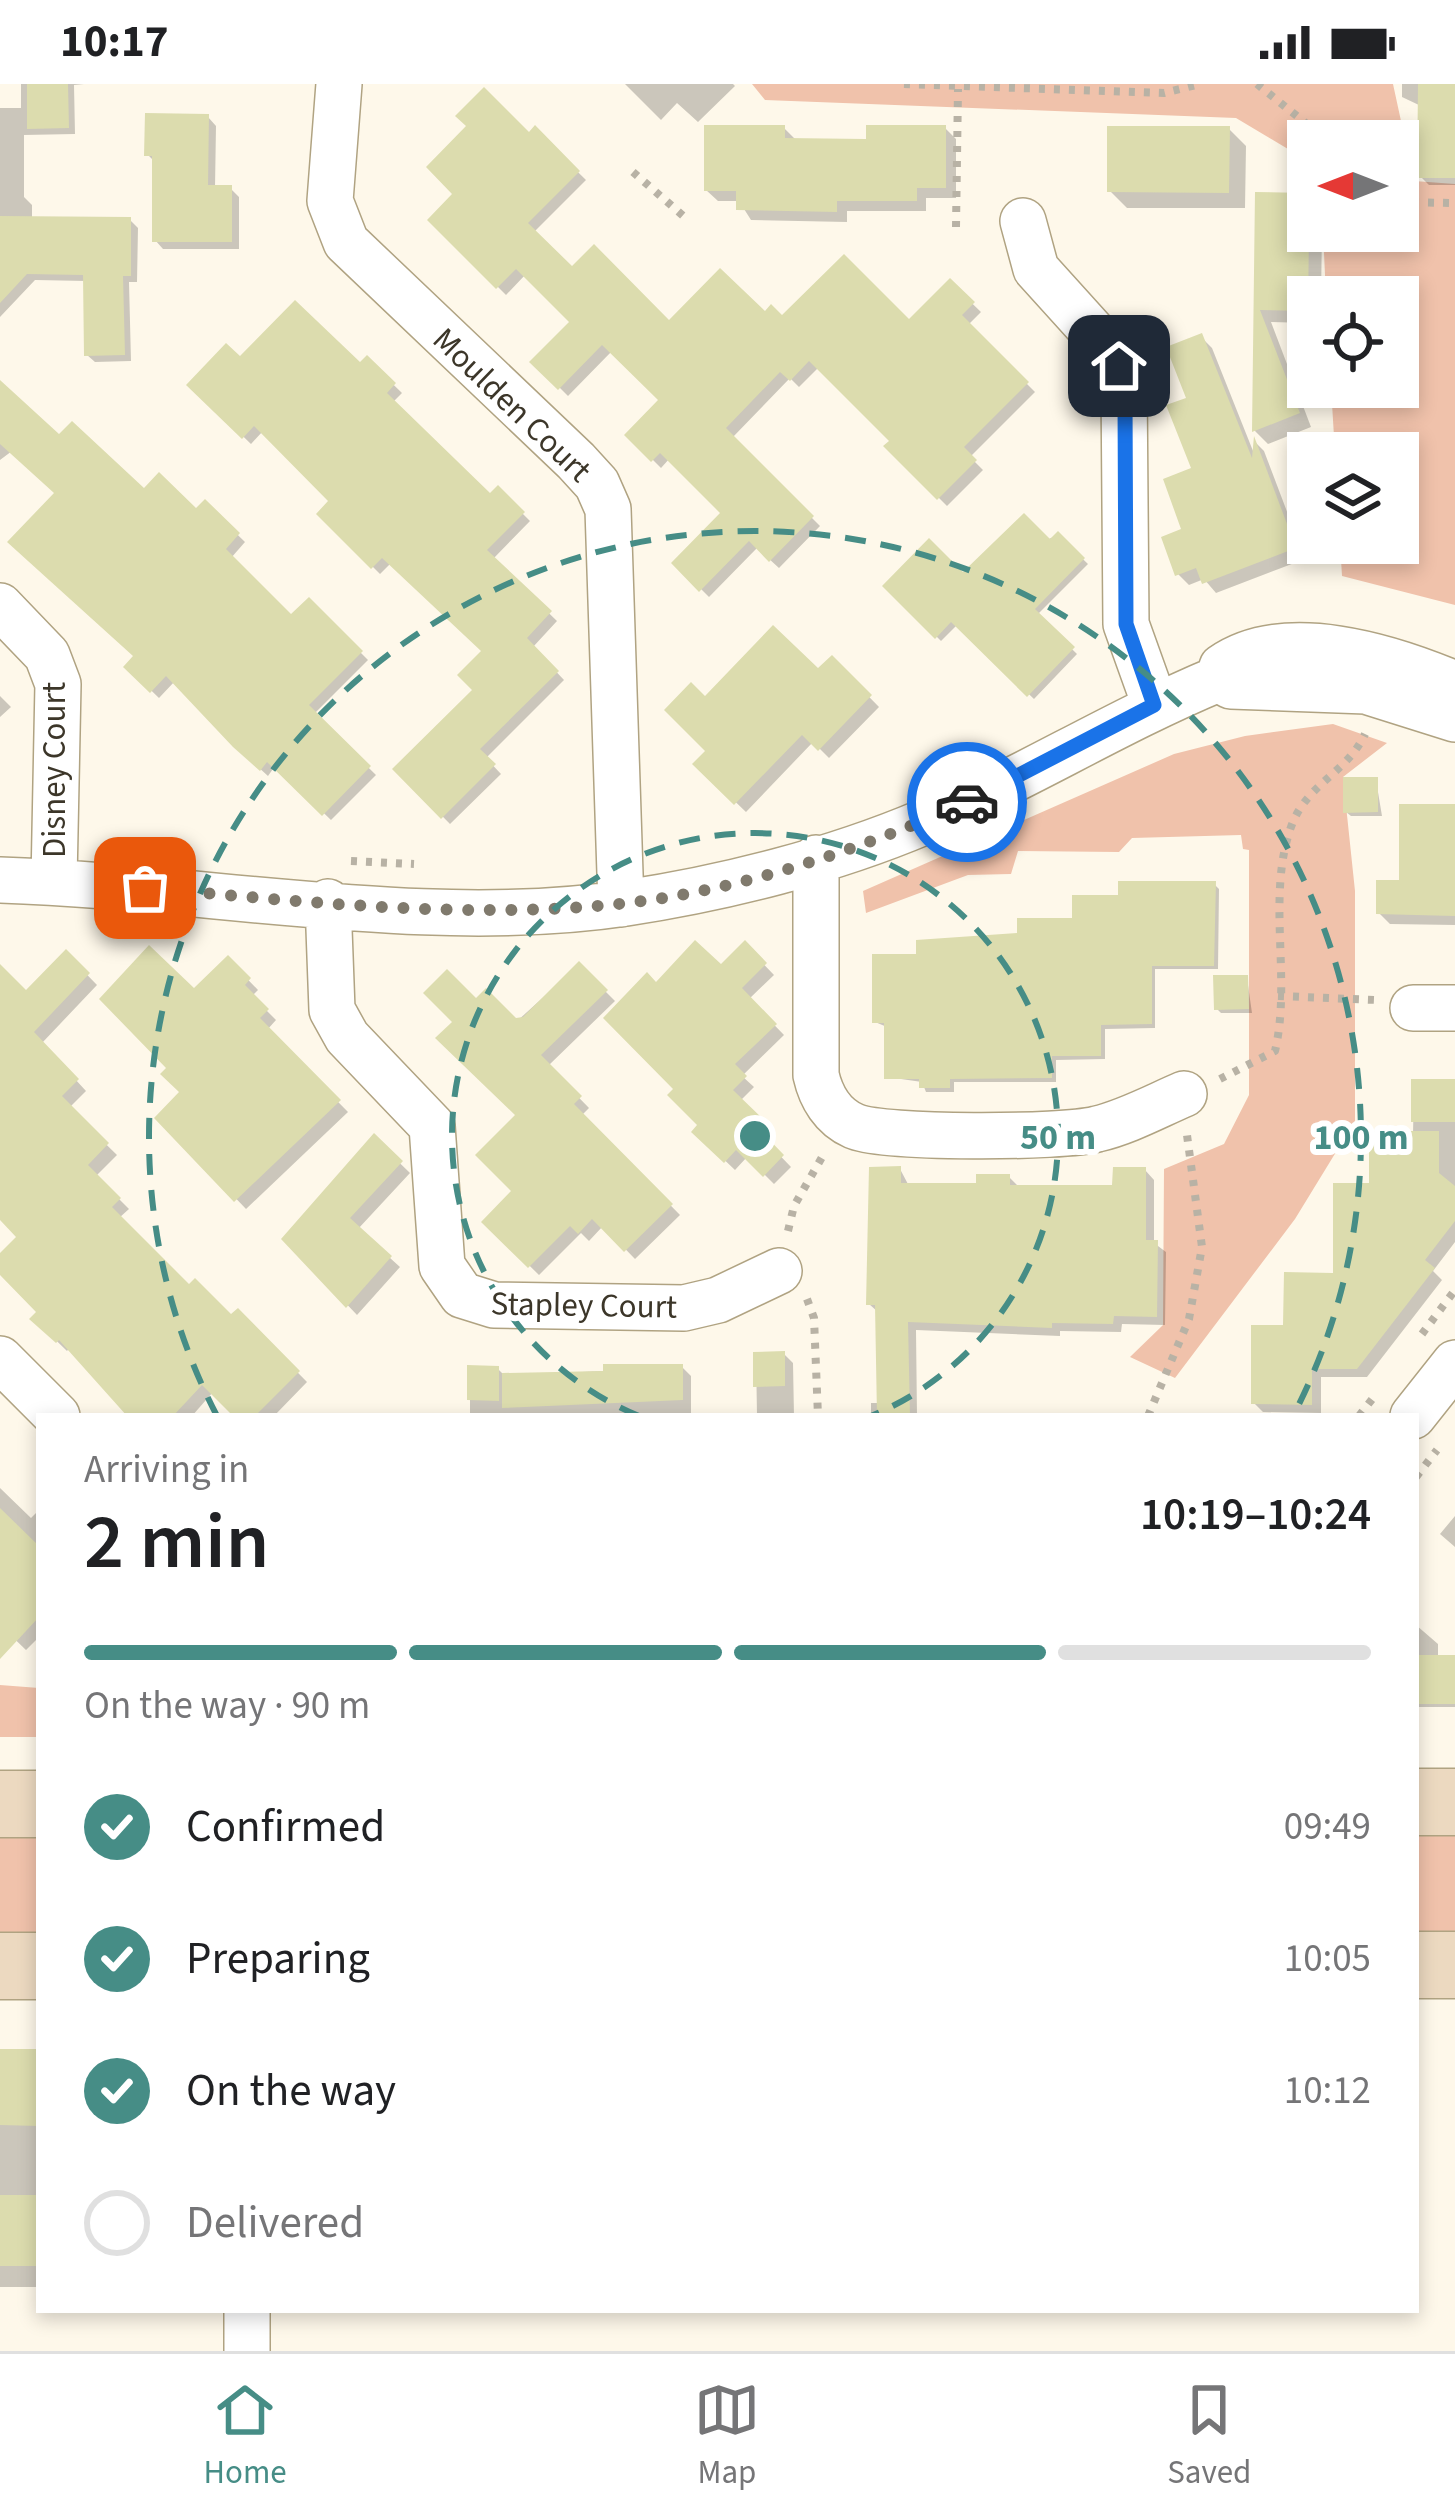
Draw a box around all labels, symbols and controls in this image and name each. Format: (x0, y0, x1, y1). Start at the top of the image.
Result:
text: 10:17 (60, 10, 169, 74)
north arrow (1287, 120, 1419, 252)
map controls (1287, 120, 1419, 564)
button: locate (1287, 276, 1419, 408)
pin (1068, 315, 1170, 417)
street label: Moulden Court (422, 317, 602, 493)
icon: home (1086, 333, 1152, 399)
button: layers (1287, 432, 1419, 564)
street label: Disney Court (31, 682, 78, 858)
courier (907, 742, 1027, 862)
icon: car (934, 769, 1000, 835)
pin (94, 837, 196, 939)
icon: bag (112, 855, 178, 921)
text: 50 m (1020, 1112, 1096, 1163)
text: 100 m (1313, 1112, 1409, 1163)
centre of rings (734, 1115, 776, 1157)
street label: Stapley Court (490, 1280, 678, 1331)
text: Arriving in (84, 1442, 249, 1498)
text: 10:19–10:24 (1140, 1483, 1371, 1547)
text: 2 min (84, 1487, 269, 1598)
text: On the way · 90 m (84, 1678, 370, 1734)
icon: check (84, 1794, 150, 1860)
text: Confirmed (186, 1795, 385, 1859)
text: 09:49 (1284, 1799, 1371, 1855)
icon: check (84, 1926, 150, 1992)
text: Preparing (186, 1927, 370, 1991)
text: 10:05 (1284, 1931, 1371, 1987)
icon: check (84, 2058, 150, 2124)
text: On the way (186, 2059, 396, 2123)
text: 10:12 (1284, 2063, 1371, 2119)
text: Delivered (186, 2191, 364, 2255)
tab: Home (204, 2377, 287, 2496)
tab: Map (694, 2377, 760, 2496)
tab: Saved (1167, 2377, 1251, 2496)

